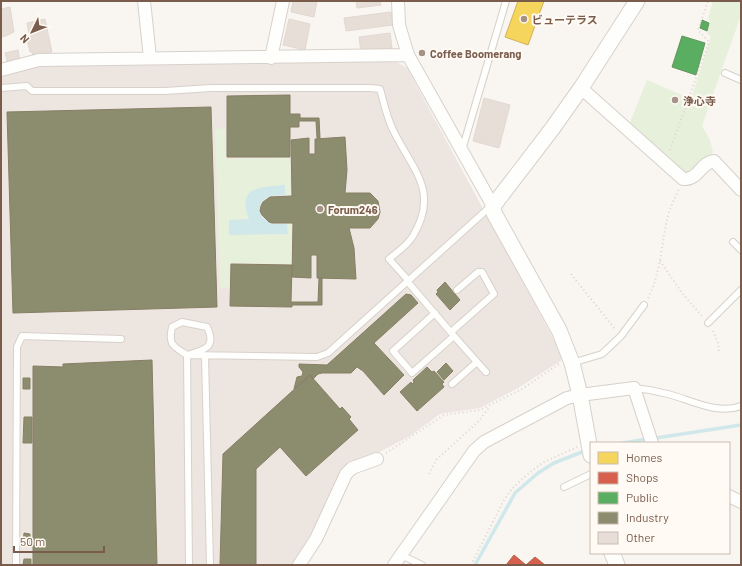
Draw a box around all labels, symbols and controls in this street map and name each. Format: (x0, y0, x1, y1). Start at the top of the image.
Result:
north arrow (12, 12, 52, 52)
place label: ビューテラス (532, 13, 598, 26)
marker: ビューテラス (519, 14, 529, 24)
text: N (17, 32, 32, 46)
place label: Coffee Boomerang (430, 47, 521, 60)
marker: Coffee Boomerang (417, 48, 427, 58)
place label: 浄心寺 (683, 94, 716, 107)
marker: 浄心寺 (670, 95, 680, 105)
place label: Forum246 (328, 203, 378, 216)
marker: Forum246 (315, 204, 325, 214)
legend (590, 442, 730, 554)
text: Homes (626, 450, 663, 464)
text: Shops (626, 470, 659, 484)
text: Public (626, 490, 658, 504)
text: Industry (626, 510, 669, 524)
scale bar (14, 528, 104, 554)
text: Other (626, 530, 656, 544)
text: 50 m (20, 534, 45, 548)

